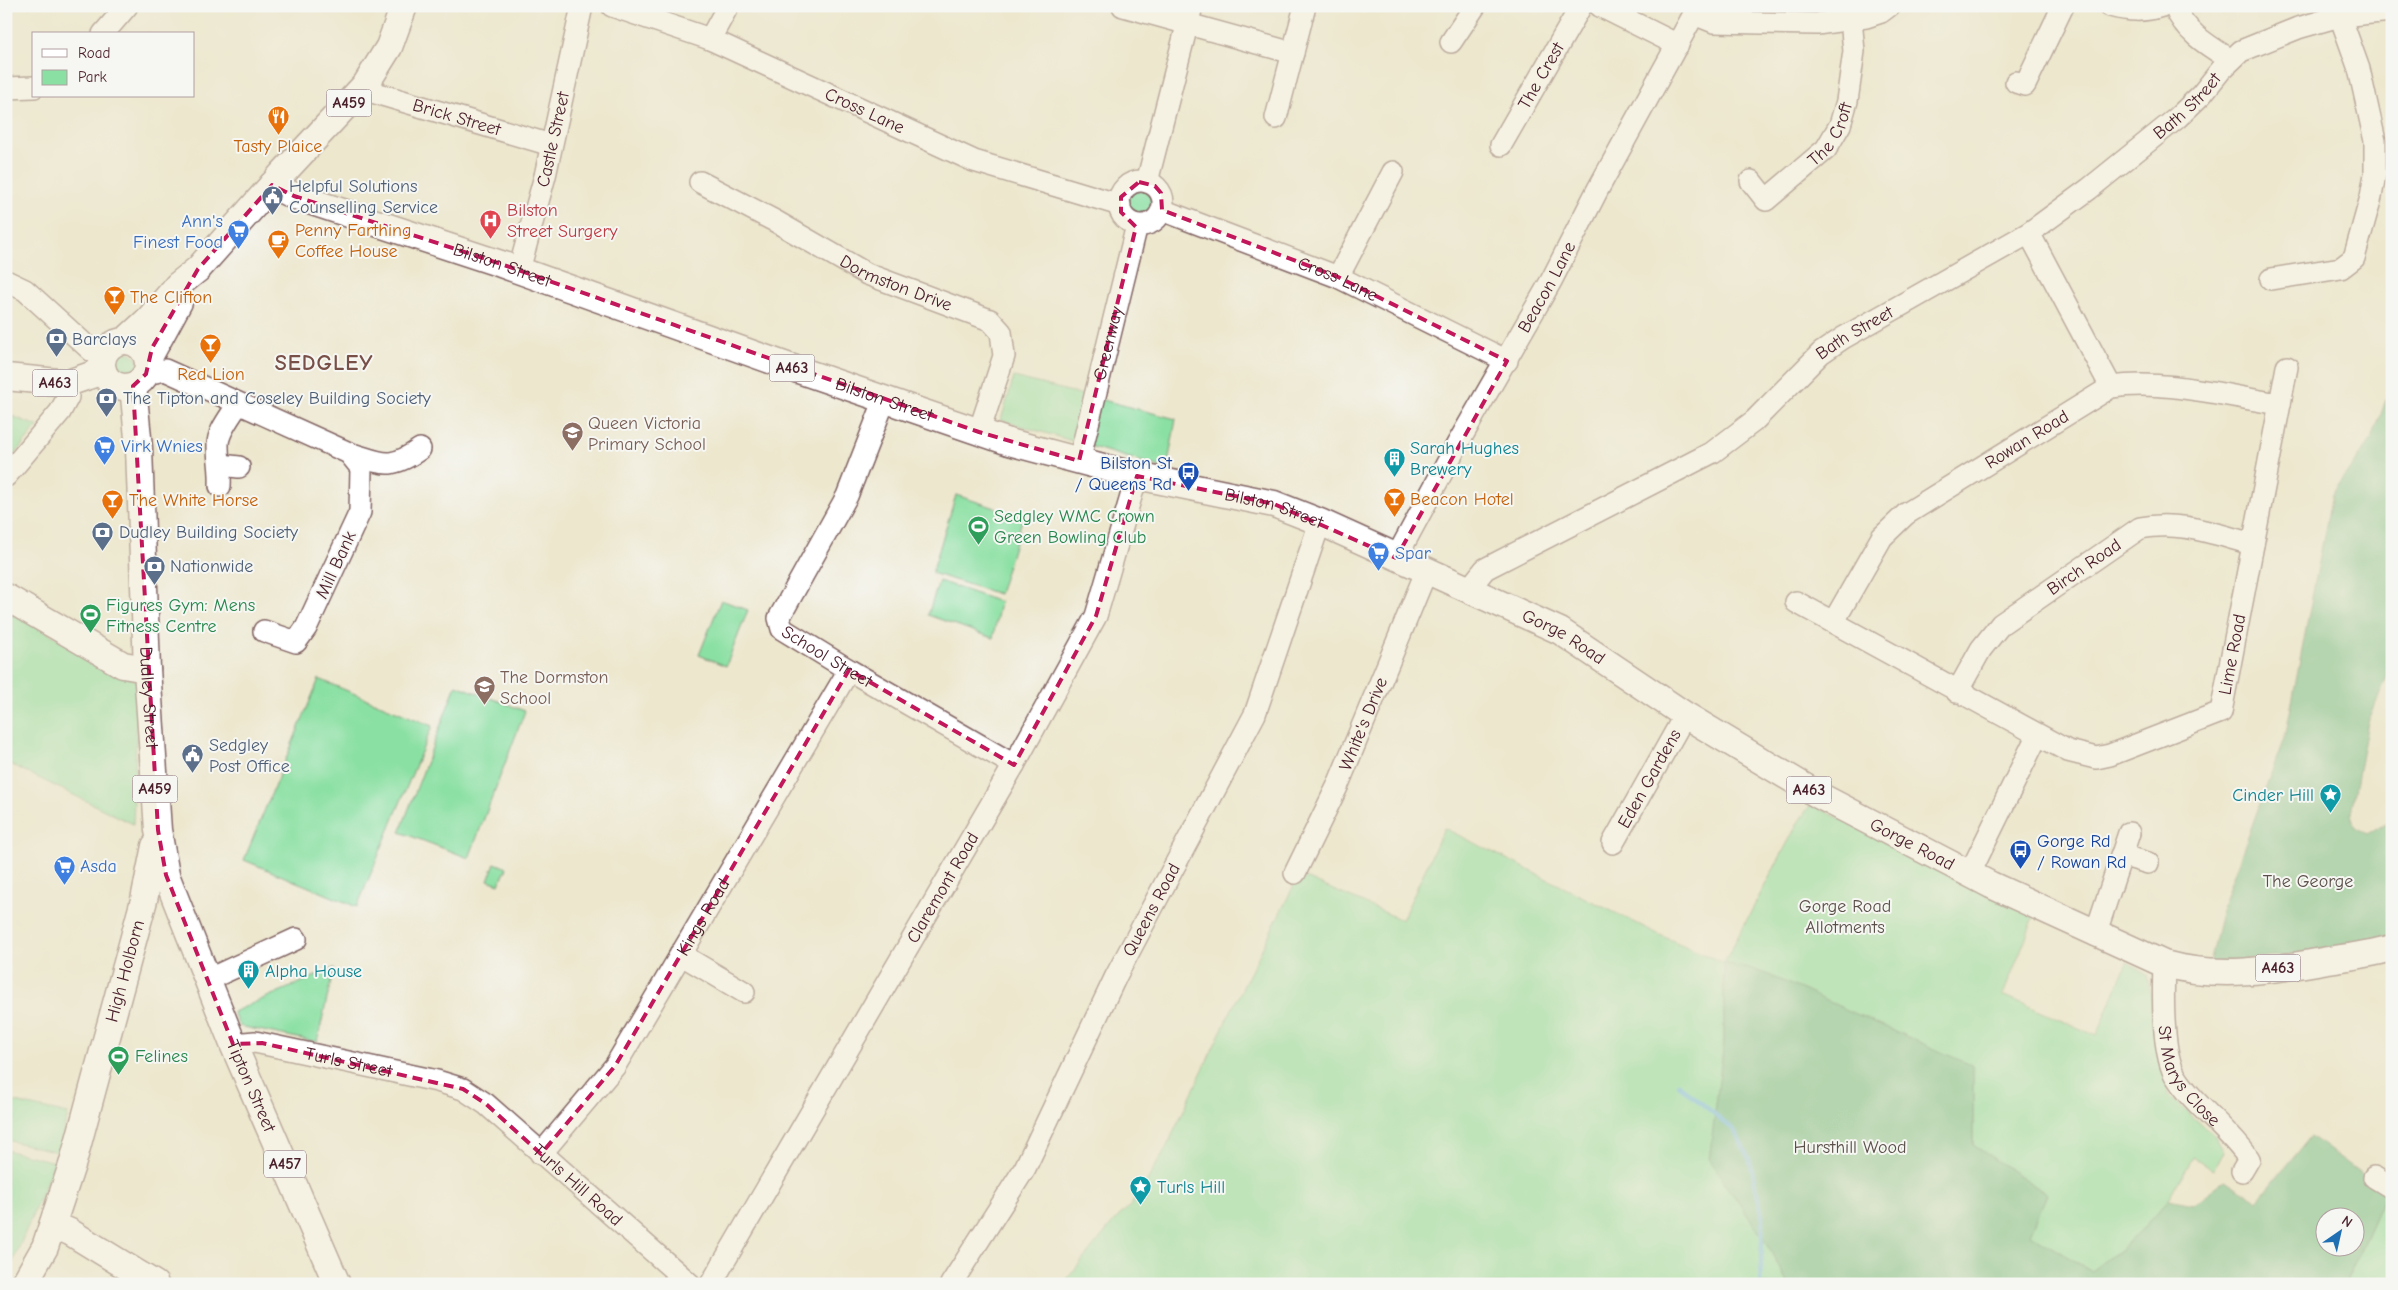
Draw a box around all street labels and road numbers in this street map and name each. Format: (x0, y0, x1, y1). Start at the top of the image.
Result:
street label: The Crest (1513, 38, 1569, 113)
street label: Bath Street (2149, 68, 2226, 144)
street label: Cross Lane (822, 83, 908, 138)
street label: Castle Street (532, 89, 574, 189)
road number: A459 (326, 90, 372, 116)
street label: Brick Street (410, 94, 504, 140)
street label: The Croft (1803, 99, 1857, 170)
street label: Beacon Lane (1513, 238, 1580, 336)
street label: Bilston Street (451, 239, 555, 292)
street label: Dormston Drive (836, 250, 955, 315)
street label: Cross Lane (1295, 252, 1381, 306)
street label: Bath Street (1812, 301, 1898, 364)
street label: Greenway (1089, 303, 1127, 383)
road number: A463 (770, 354, 814, 382)
road number: A463 (32, 369, 78, 396)
street label: Bilston Street (833, 373, 937, 426)
street label: Rowan Road (1981, 405, 2072, 473)
street label: Bilston Street (1223, 484, 1327, 533)
street label: Mill Bank (311, 528, 361, 602)
street label: Birch Road (2043, 534, 2125, 600)
street label: Gorge Road (1519, 605, 1609, 669)
street label: Lime Road (2214, 612, 2250, 697)
street label: School Street (778, 621, 877, 692)
street label: Dudley Street (136, 646, 163, 750)
street label: White's Drive (1335, 674, 1392, 774)
street label: Eden Gardens (1613, 725, 1685, 832)
road number: A459 (132, 776, 178, 802)
road number: A463 (1786, 776, 1832, 804)
street label: Gorge Road (1866, 813, 1958, 875)
street label: Claremont Road (902, 829, 983, 947)
street label: Queens Road (1118, 860, 1184, 960)
street label: Kings Road (672, 875, 734, 959)
street label: High Holborn (101, 917, 149, 1024)
road number: A463 (2256, 954, 2300, 981)
street label: St Marys Close (2154, 1025, 2225, 1130)
street label: Tipton Street (222, 1037, 281, 1136)
street label: Turls Street (303, 1043, 395, 1082)
street label: Turls Hill Road (528, 1139, 627, 1230)
road number: A457 (264, 1150, 306, 1178)

